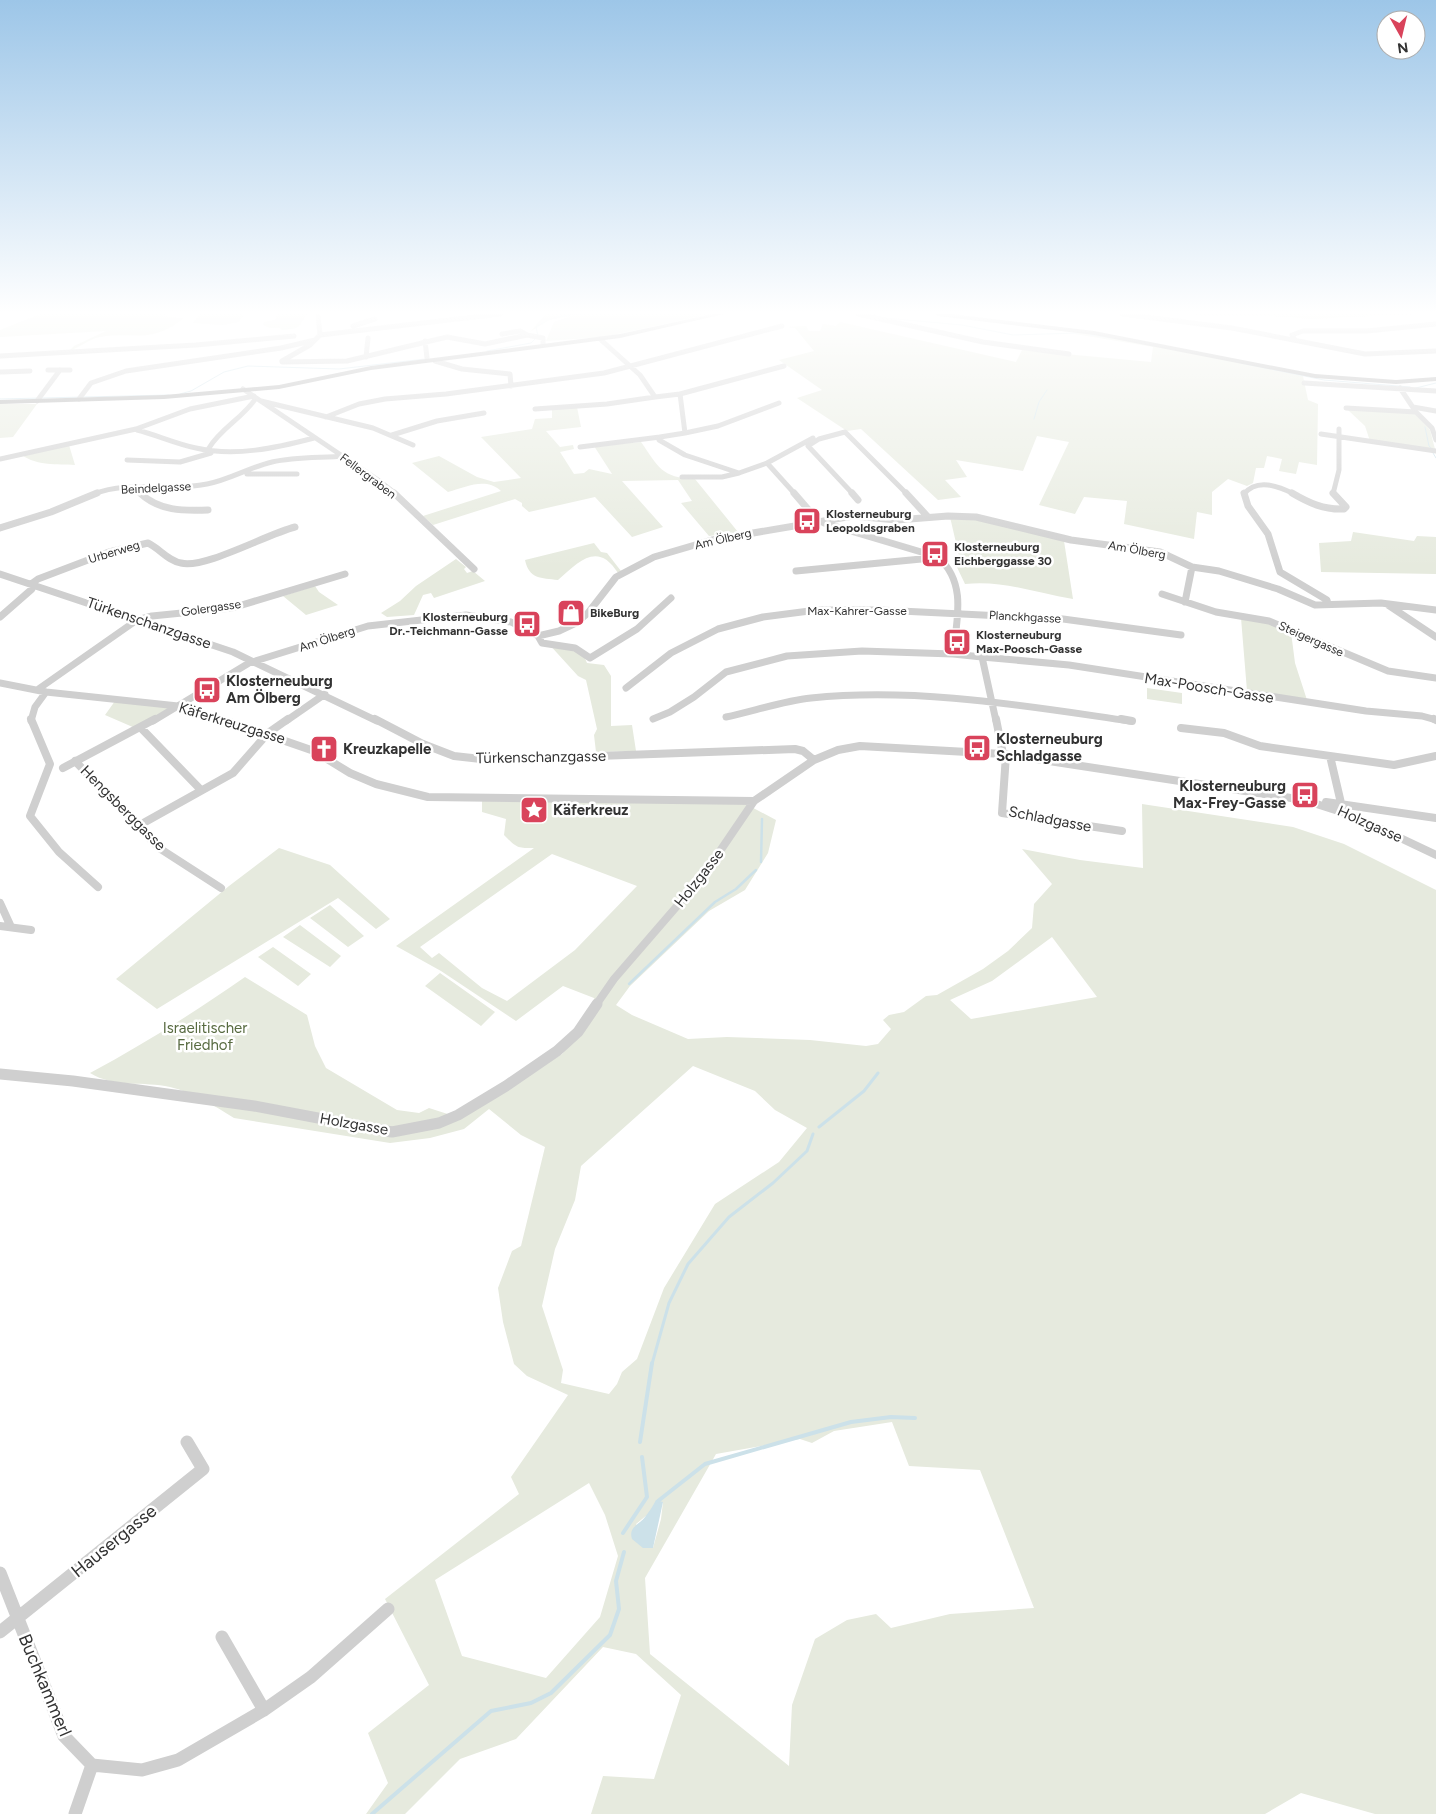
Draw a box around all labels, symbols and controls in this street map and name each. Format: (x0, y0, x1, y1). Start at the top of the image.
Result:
north arrow (1376, 10, 1426, 60)
text: N (1396, 38, 1409, 57)
street label: Fellergraben (337, 450, 399, 502)
street label: Beindelgasse (120, 479, 192, 497)
bus stop icon: Klosterneuburg Leopoldsgraben (792, 506, 822, 536)
place label: Klosterneuburg Leopoldsgraben (826, 507, 915, 535)
street label: Am Ölberg (693, 526, 753, 552)
street label: Urberweg (87, 538, 141, 566)
street label: Am Ölberg (1107, 538, 1167, 562)
bus stop icon: Klosterneuburg Eichberggasse 30 (920, 539, 950, 569)
place label: Klosterneuburg Eichberggasse 30 (954, 540, 1052, 568)
street label: Türkenschanzgasse (85, 593, 213, 653)
street label: Golergasse (180, 597, 242, 619)
shop icon: BikeBurg (556, 598, 586, 628)
street label: Max-Kahrer-Gasse (807, 604, 907, 618)
place label: BikeBurg (590, 606, 639, 620)
street label: Planckhgasse (989, 608, 1062, 626)
bus stop icon: Klosterneuburg Dr.-Teichmann-Gasse (512, 609, 542, 639)
place label: Klosterneuburg Dr.-Teichmann-Gasse (389, 610, 508, 638)
street label: Steigergasse (1276, 618, 1346, 660)
street label: Am Ölberg (297, 623, 357, 655)
bus stop icon: Klosterneuburg Max-Poosch-Gasse (942, 627, 972, 657)
place label: Klosterneuburg Max-Poosch-Gasse (976, 628, 1082, 656)
street label: Max-Poosch-Gasse (1143, 669, 1275, 707)
place label: Klosterneuburg Am Ölberg (226, 672, 333, 707)
bus stop icon: Klosterneuburg Am Ölberg (192, 675, 222, 705)
street label: Käferkreuzgasse (177, 698, 287, 748)
place label: Klosterneuburg Schladgasse (996, 730, 1103, 765)
bus stop icon: Klosterneuburg Schladgasse (962, 733, 992, 763)
church icon: Kreuzkapelle (309, 734, 339, 764)
place label: Kreuzkapelle (343, 740, 432, 758)
street label: Türkenschanzgasse (476, 747, 606, 767)
street label: Hengsberggasse (77, 762, 169, 854)
place label: Klosterneuburg Max-Frey-Gasse (1173, 777, 1287, 812)
bus stop icon: Klosterneuburg Max-Frey-Gasse (1290, 780, 1320, 810)
place icon: Käferkreuz (519, 795, 549, 825)
place label: Käferkreuz (553, 801, 628, 819)
street label: Schladgasse (1007, 802, 1093, 836)
street label: Holzgasse (1335, 802, 1405, 846)
street label: Holzgasse (671, 845, 727, 911)
park label: Israelitischer Friedhof (163, 1019, 247, 1054)
street label: Holzgasse (318, 1109, 390, 1139)
street label: Hausergasse (67, 1500, 161, 1582)
street label: Buchkammerl (14, 1631, 76, 1739)

